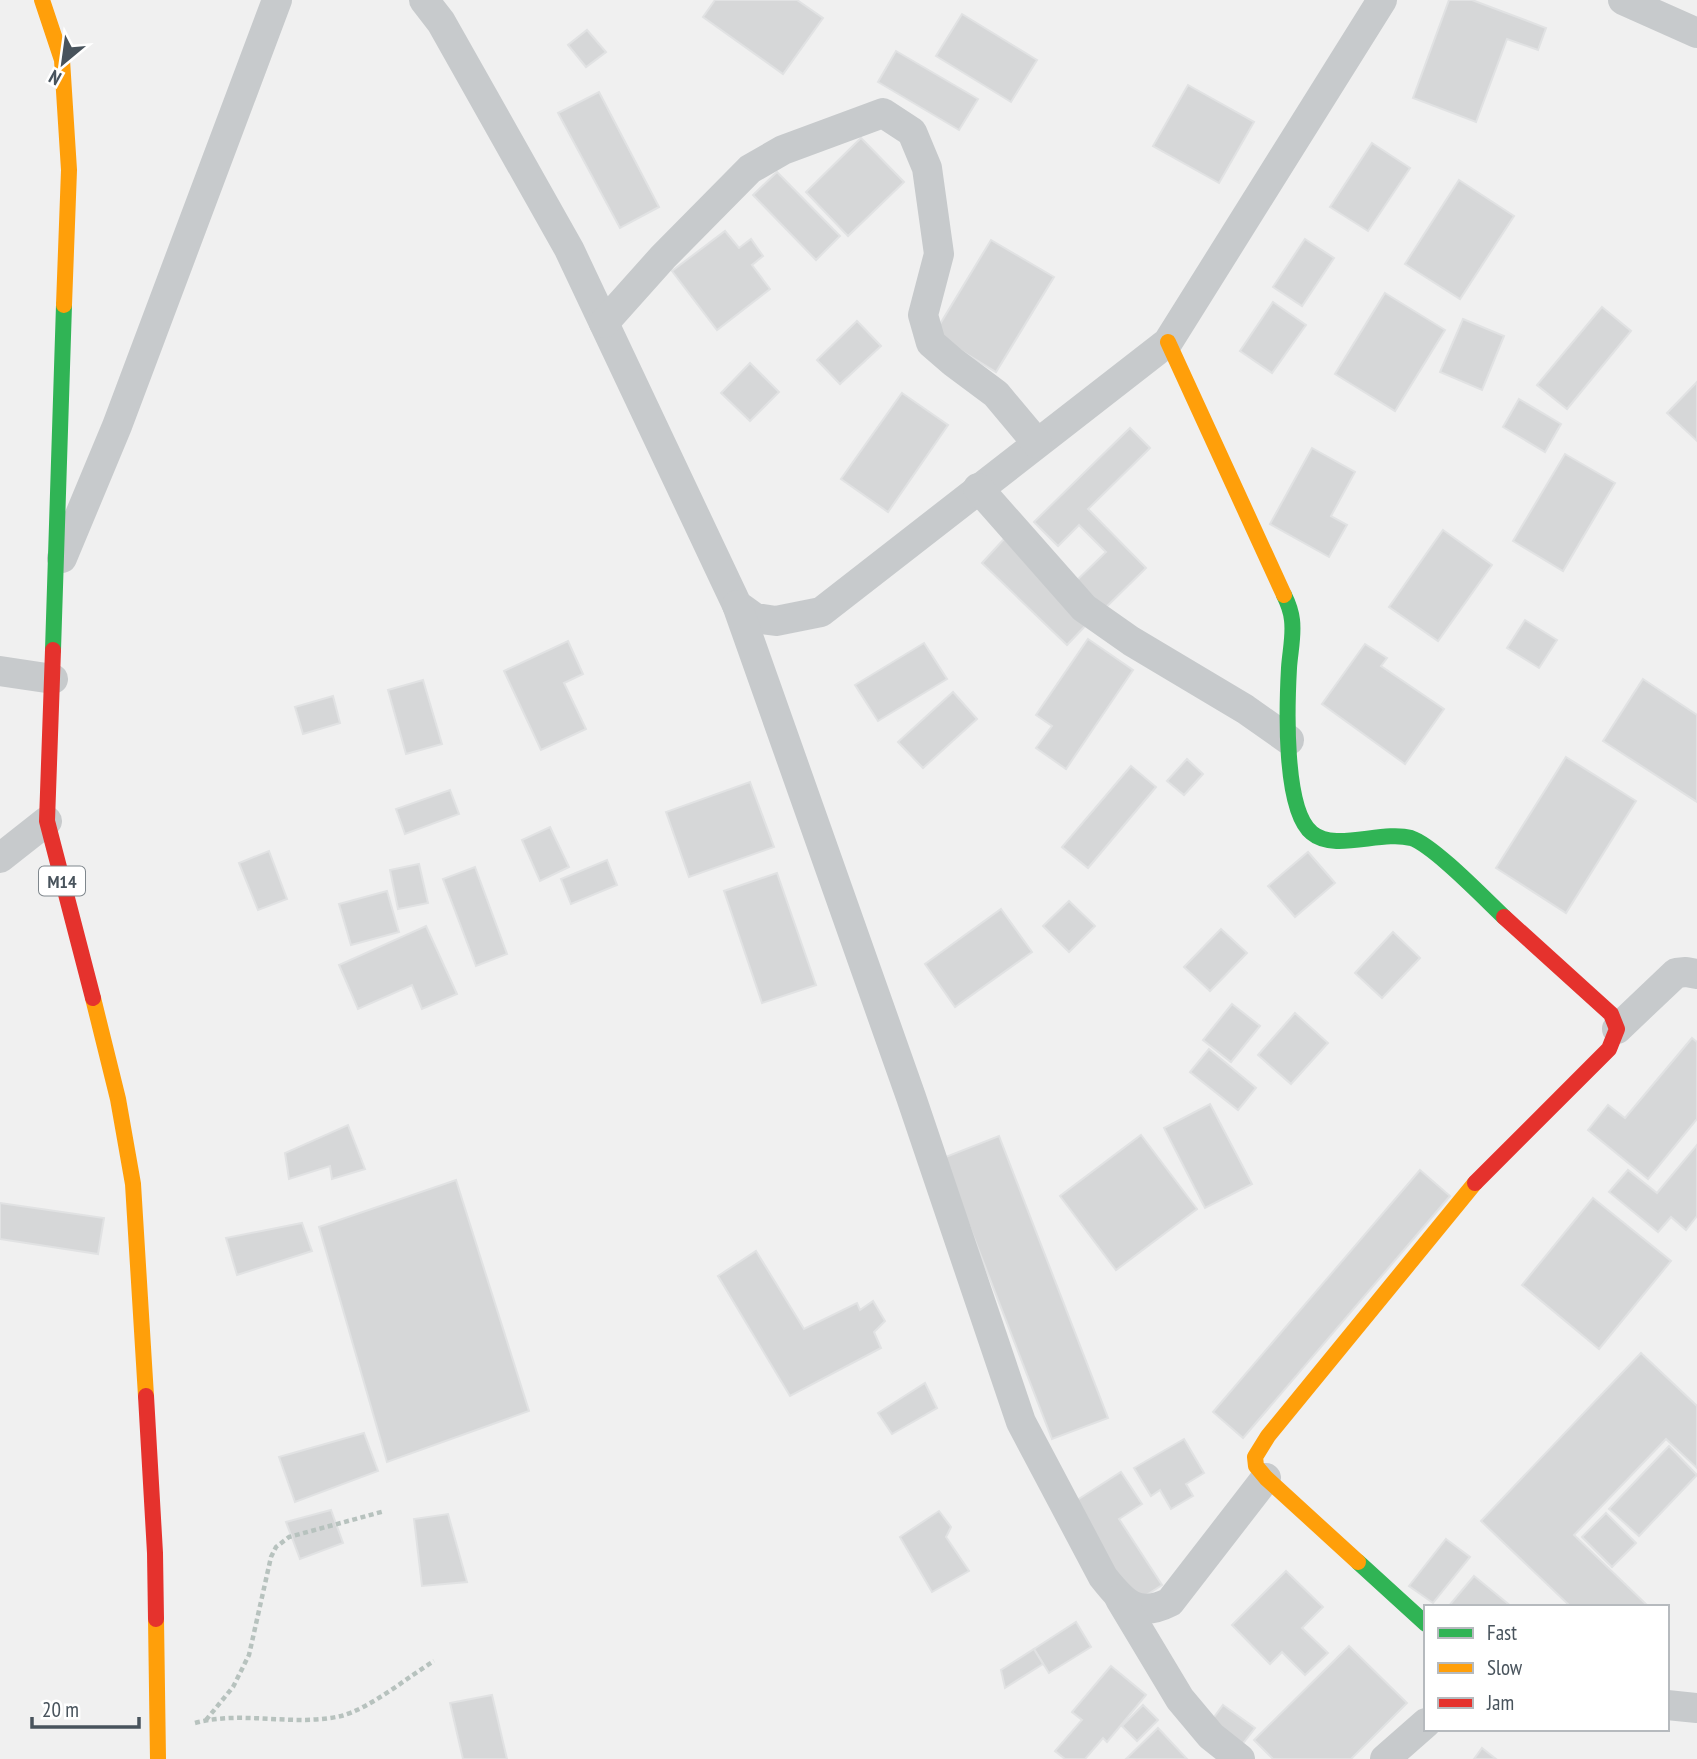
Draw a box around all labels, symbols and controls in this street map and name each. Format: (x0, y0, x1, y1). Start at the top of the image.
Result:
north arrow (28, 28, 98, 98)
text: N (44, 65, 65, 91)
road number: M14 (39, 866, 85, 896)
legend (1424, 1605, 1669, 1731)
text: Fast (1487, 1619, 1517, 1646)
text: Slow (1487, 1654, 1523, 1681)
scale bar (32, 1686, 138, 1730)
text: Jam (1486, 1689, 1514, 1716)
text: 20 m (42, 1696, 79, 1723)

